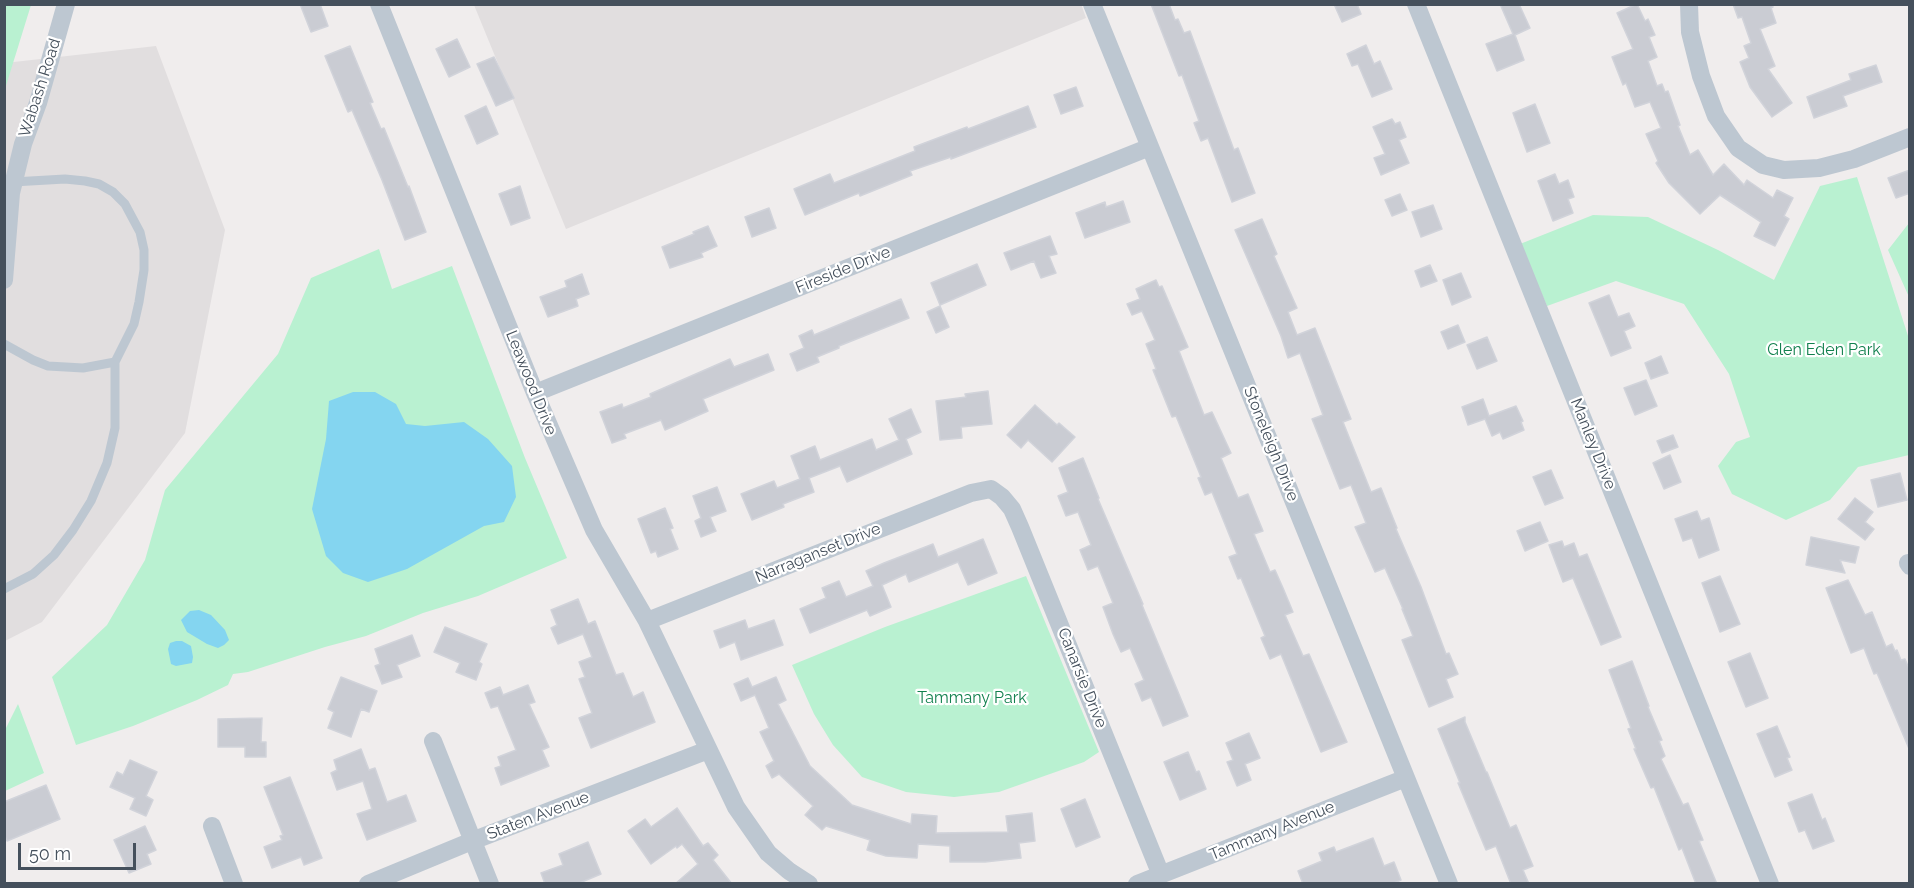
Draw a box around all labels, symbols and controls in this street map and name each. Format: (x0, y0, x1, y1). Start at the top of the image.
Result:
street label: Wabash Road (15, 36, 65, 140)
street label: Fireside Drive (793, 242, 893, 298)
street label: Leawood Drive (501, 328, 561, 438)
park label: Glen Eden Park (1767, 340, 1881, 360)
street label: Stoneleigh Drive (1239, 384, 1303, 504)
street label: Manley Drive (1566, 396, 1620, 492)
street label: Narraganset Drive (753, 519, 883, 587)
street label: Canarsie Drive (1053, 625, 1111, 731)
park label: Tammany Park (917, 688, 1027, 708)
street label: Staten Avenue (484, 788, 592, 844)
street label: Tammany Avenue (1207, 797, 1337, 865)
scale bar (21, 831, 140, 869)
text: 50 m (29, 843, 71, 864)

